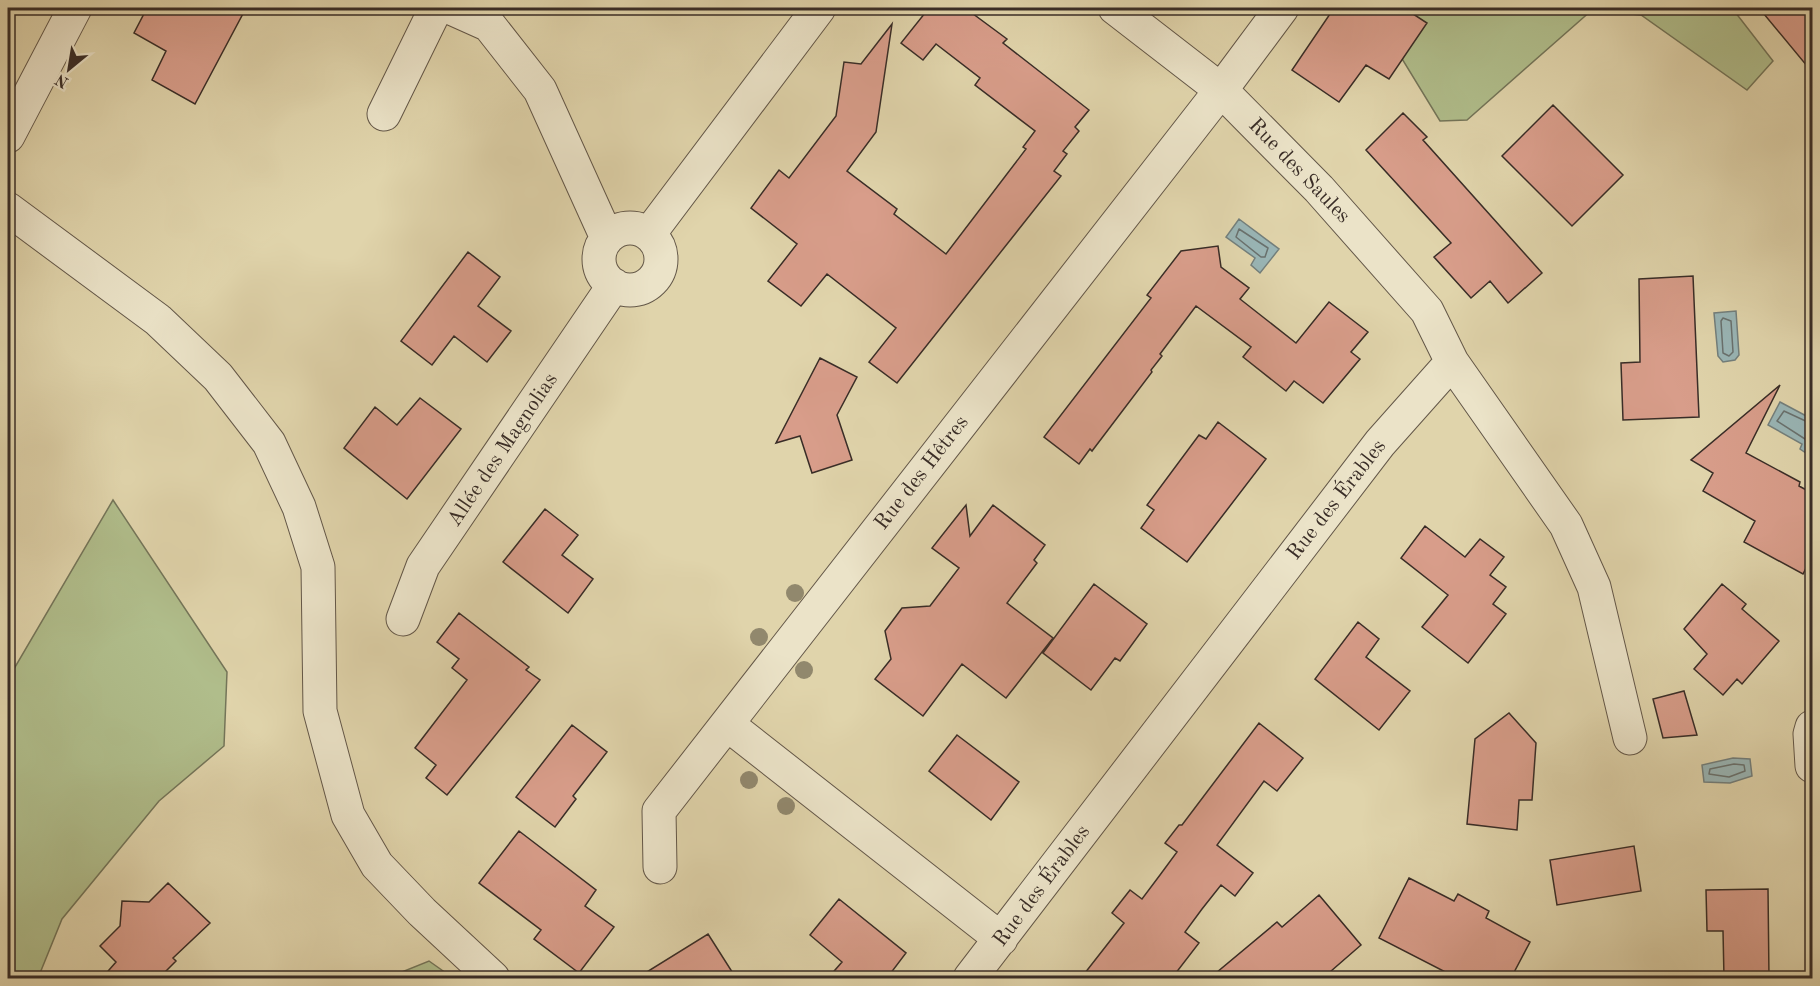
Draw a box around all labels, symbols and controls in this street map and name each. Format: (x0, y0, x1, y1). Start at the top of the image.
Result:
north arrow (39, 39, 99, 99)
text: N (53, 70, 72, 90)
street label: Rue des Saules (1244, 115, 1354, 227)
street label: Allée des Magnolias (444, 369, 562, 531)
street label: Rue des Hêtres (871, 412, 973, 534)
street label: Rue des Érables (1281, 434, 1390, 564)
street label: Rue des Érables (986, 819, 1094, 951)

